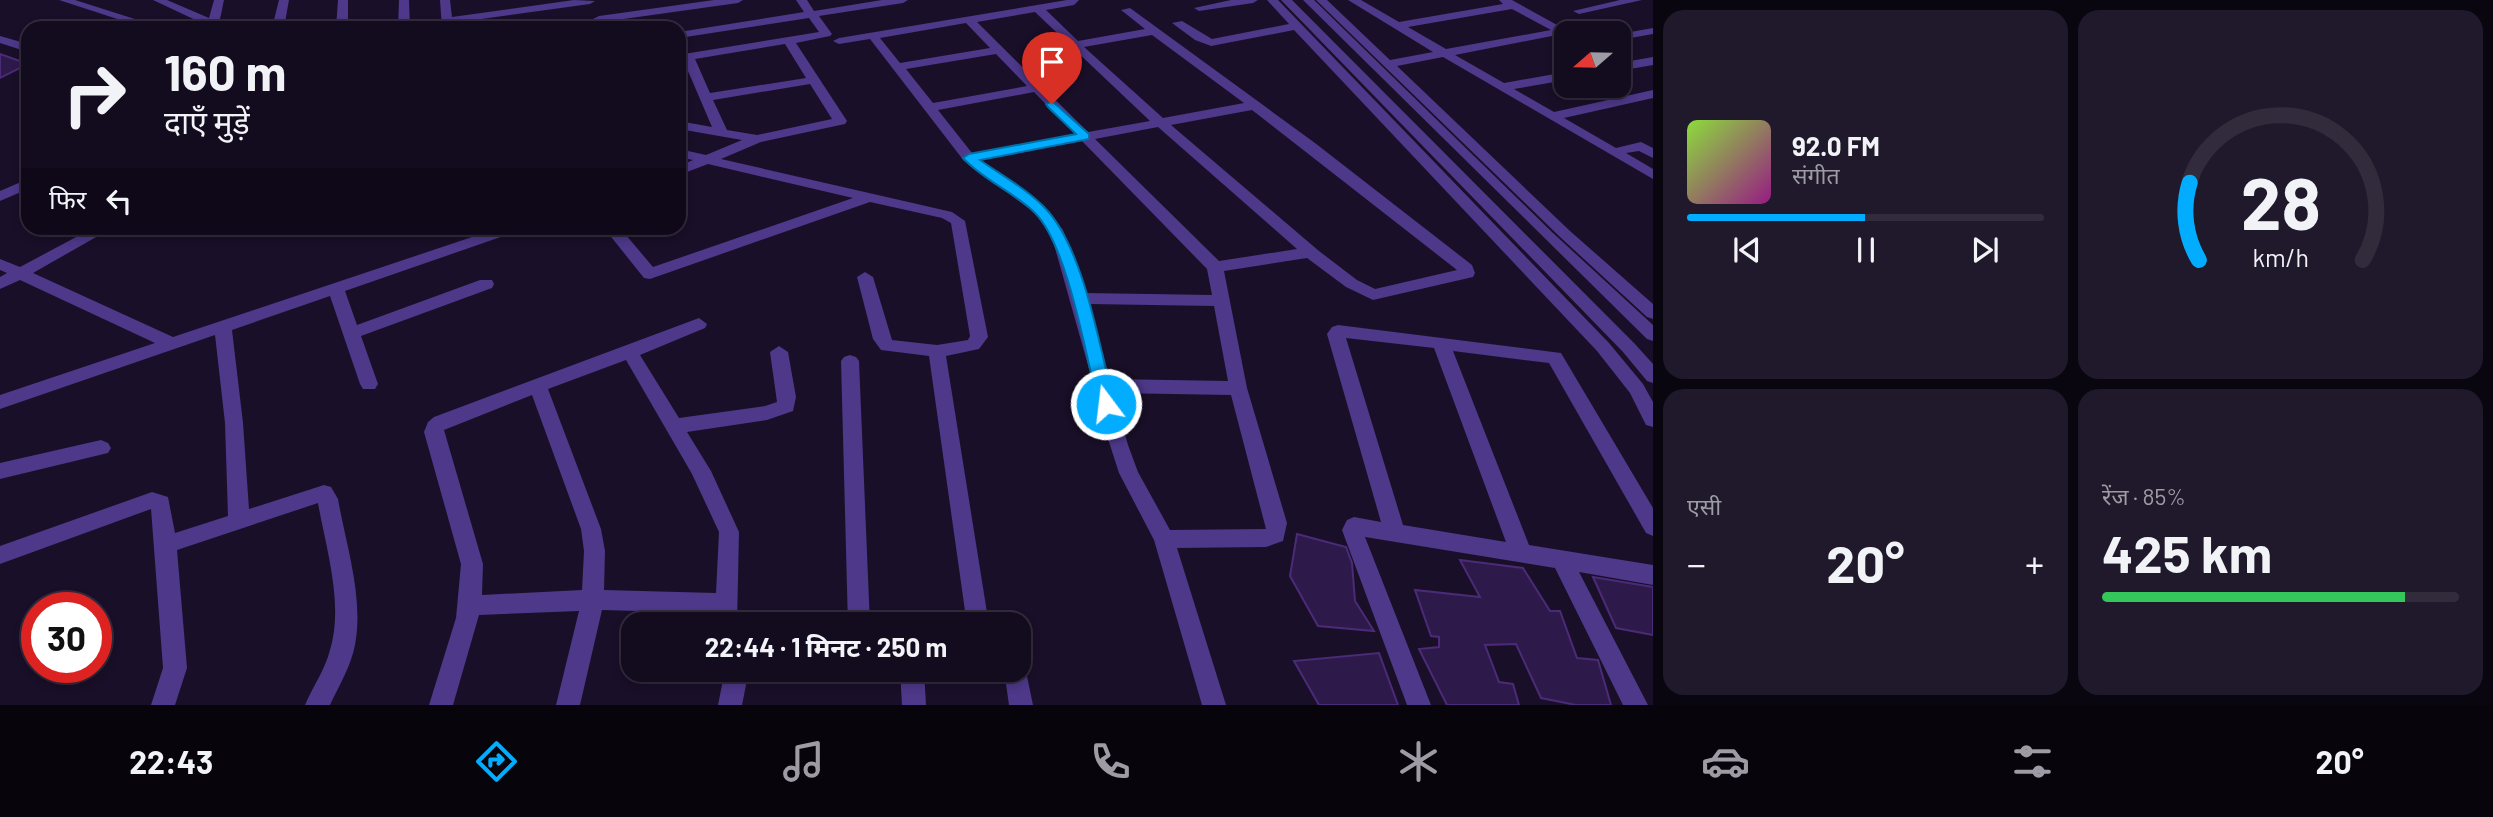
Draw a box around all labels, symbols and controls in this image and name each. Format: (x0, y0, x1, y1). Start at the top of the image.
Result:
north arrow (1554, 21, 1631, 98)
map controls (1554, 21, 1631, 98)
pin (1022, 32, 1082, 104)
text: 160 m (164, 42, 286, 101)
icon: arrive (1033, 43, 1071, 81)
icon: right (49, 49, 140, 140)
text: दाएँ मुड़ें (164, 102, 250, 140)
text: 92.0 FM (1792, 130, 1880, 161)
text: 28 (2240, 158, 2321, 246)
text: संगीत (1792, 161, 1840, 189)
icon: left (100, 182, 138, 220)
text: फिर (49, 183, 86, 214)
icon: previous (1728, 231, 1766, 269)
icon: pause (1847, 231, 1885, 269)
icon: next (1966, 231, 2004, 269)
text: km/h (2252, 242, 2309, 272)
position arrow (1069, 367, 1143, 441)
text: रेंज · 85% (2102, 482, 2186, 510)
text: एसी (1687, 492, 1721, 520)
text: 425 km (2102, 521, 2272, 583)
text: 20° (1826, 531, 1905, 593)
text: − (1687, 540, 1706, 586)
text: + (2025, 540, 2044, 586)
speed limit sign: 30 (21, 592, 112, 683)
text: 22:44 · 1 मिनट · 250 m (705, 631, 947, 662)
icon: directions (472, 737, 521, 786)
icon: music (779, 737, 828, 786)
icon: phone (1086, 737, 1135, 786)
icon: climate (1394, 737, 1443, 786)
icon: car (1701, 737, 1750, 786)
icon: filters (2008, 737, 2057, 786)
text: 22:43 (129, 742, 213, 780)
text: 20° (2316, 742, 2364, 780)

